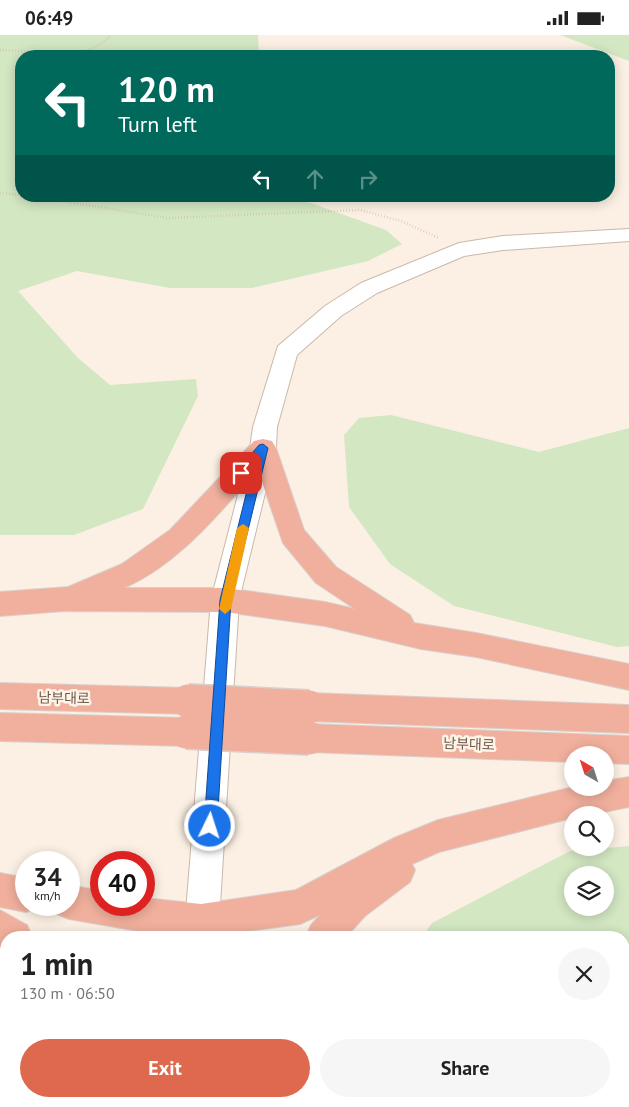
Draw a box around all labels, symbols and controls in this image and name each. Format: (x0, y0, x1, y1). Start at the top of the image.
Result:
text: 06:49 (25, 6, 73, 30)
text: 120 m (118, 66, 215, 112)
icon: left (35, 70, 100, 135)
text: Turn left (118, 110, 197, 138)
icon: left (248, 165, 276, 193)
icon: ahead (301, 165, 329, 193)
icon: right (354, 165, 382, 193)
pin (220, 452, 262, 494)
icon: arrive (227, 459, 255, 487)
street label: 남부대로 (38, 689, 90, 707)
street label: 남부대로 (443, 734, 495, 754)
north arrow (564, 746, 614, 796)
map controls (564, 746, 614, 916)
position arrow (183, 799, 235, 851)
button: search (564, 806, 614, 856)
speed limit sign: 40 (90, 851, 155, 916)
text: 34 (33, 861, 62, 893)
button: layers (564, 866, 614, 916)
text: km/h (34, 888, 61, 903)
text: 1 min (20, 944, 93, 983)
button: close (558, 948, 610, 1000)
text: 130 m · 06:50 (20, 983, 115, 1003)
button: Exit (20, 1039, 310, 1097)
button: Share (320, 1039, 610, 1097)

